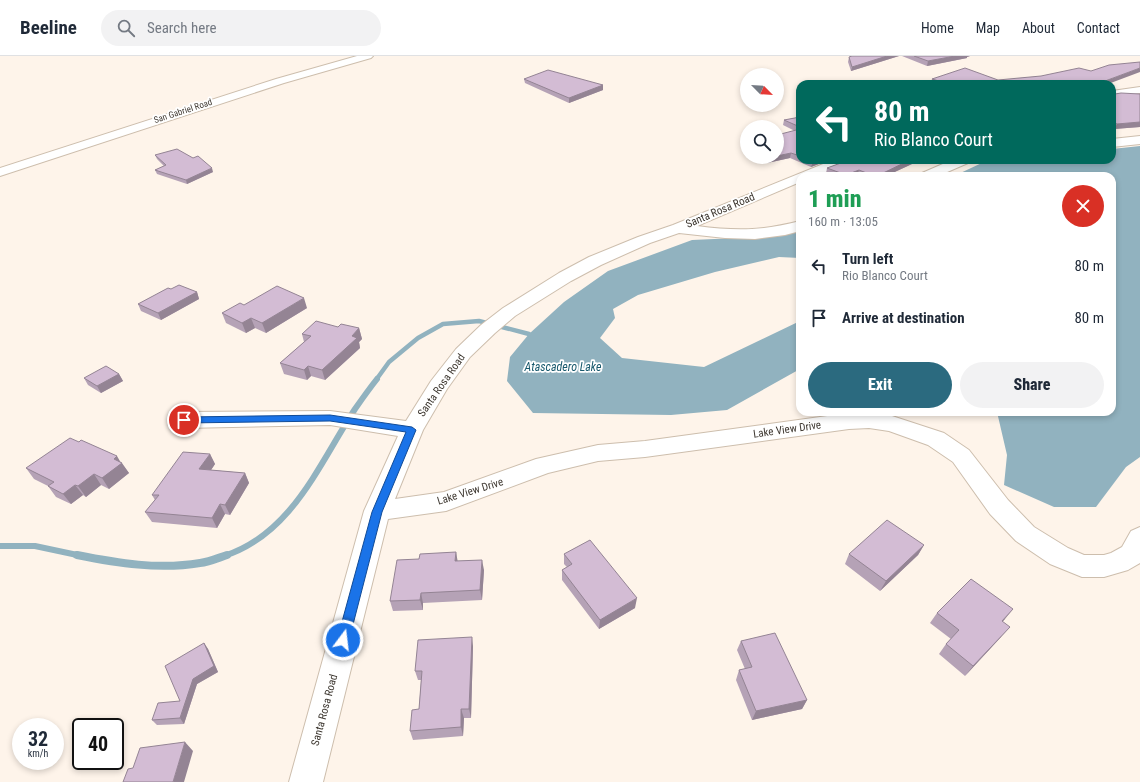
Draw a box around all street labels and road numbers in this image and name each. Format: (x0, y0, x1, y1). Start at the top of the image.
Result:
street label: San Gabriel Road (153, 97, 213, 125)
street label: Santa Rosa Road (684, 190, 757, 231)
street label: Santa Rosa Road (415, 351, 468, 419)
street label: Lake View Drive (752, 418, 822, 441)
street label: Lake View Drive (435, 475, 505, 508)
street label: Santa Rosa Road (309, 673, 340, 747)

